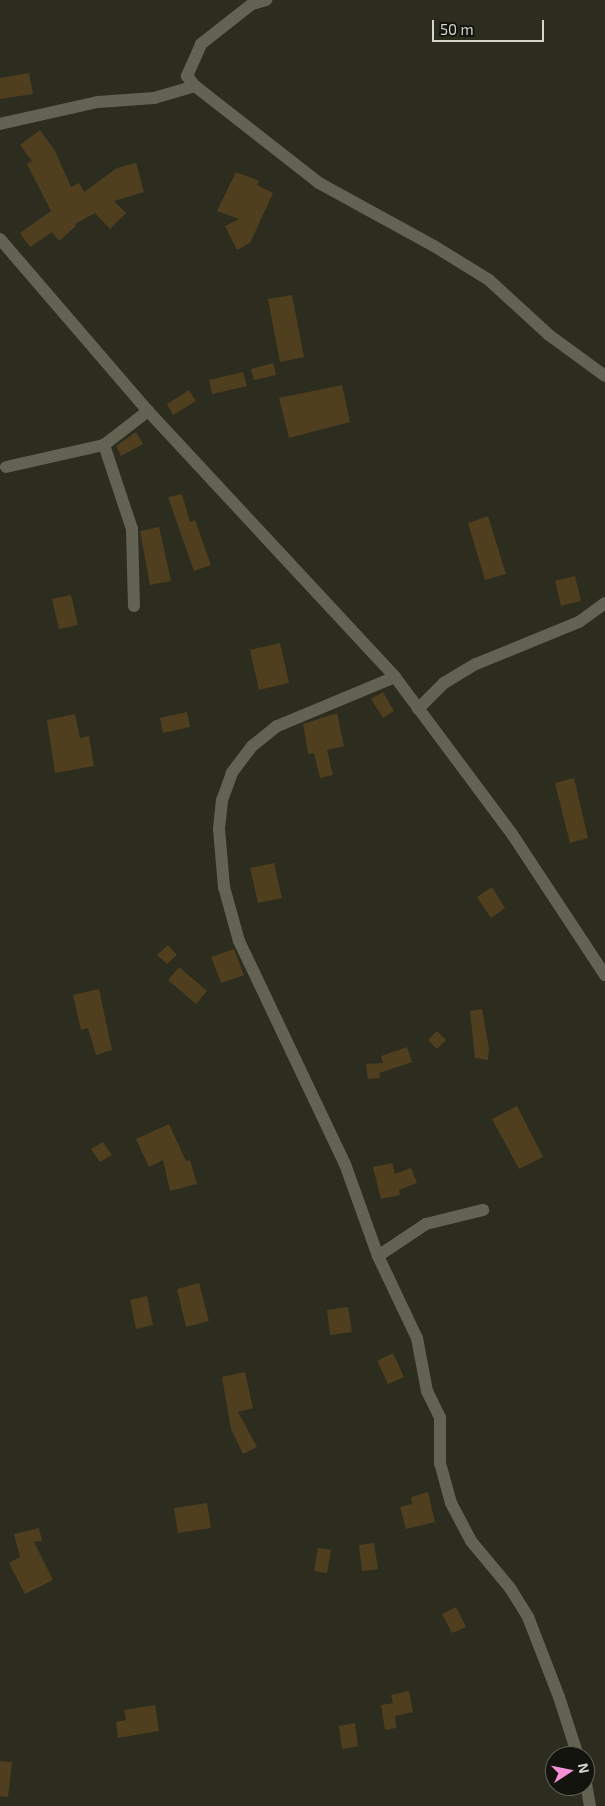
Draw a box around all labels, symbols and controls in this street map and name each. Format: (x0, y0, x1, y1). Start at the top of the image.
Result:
scale bar (435, 10, 548, 42)
text: 50 m (440, 20, 474, 38)
north arrow (545, 1746, 595, 1796)
text: N (575, 1762, 594, 1775)

